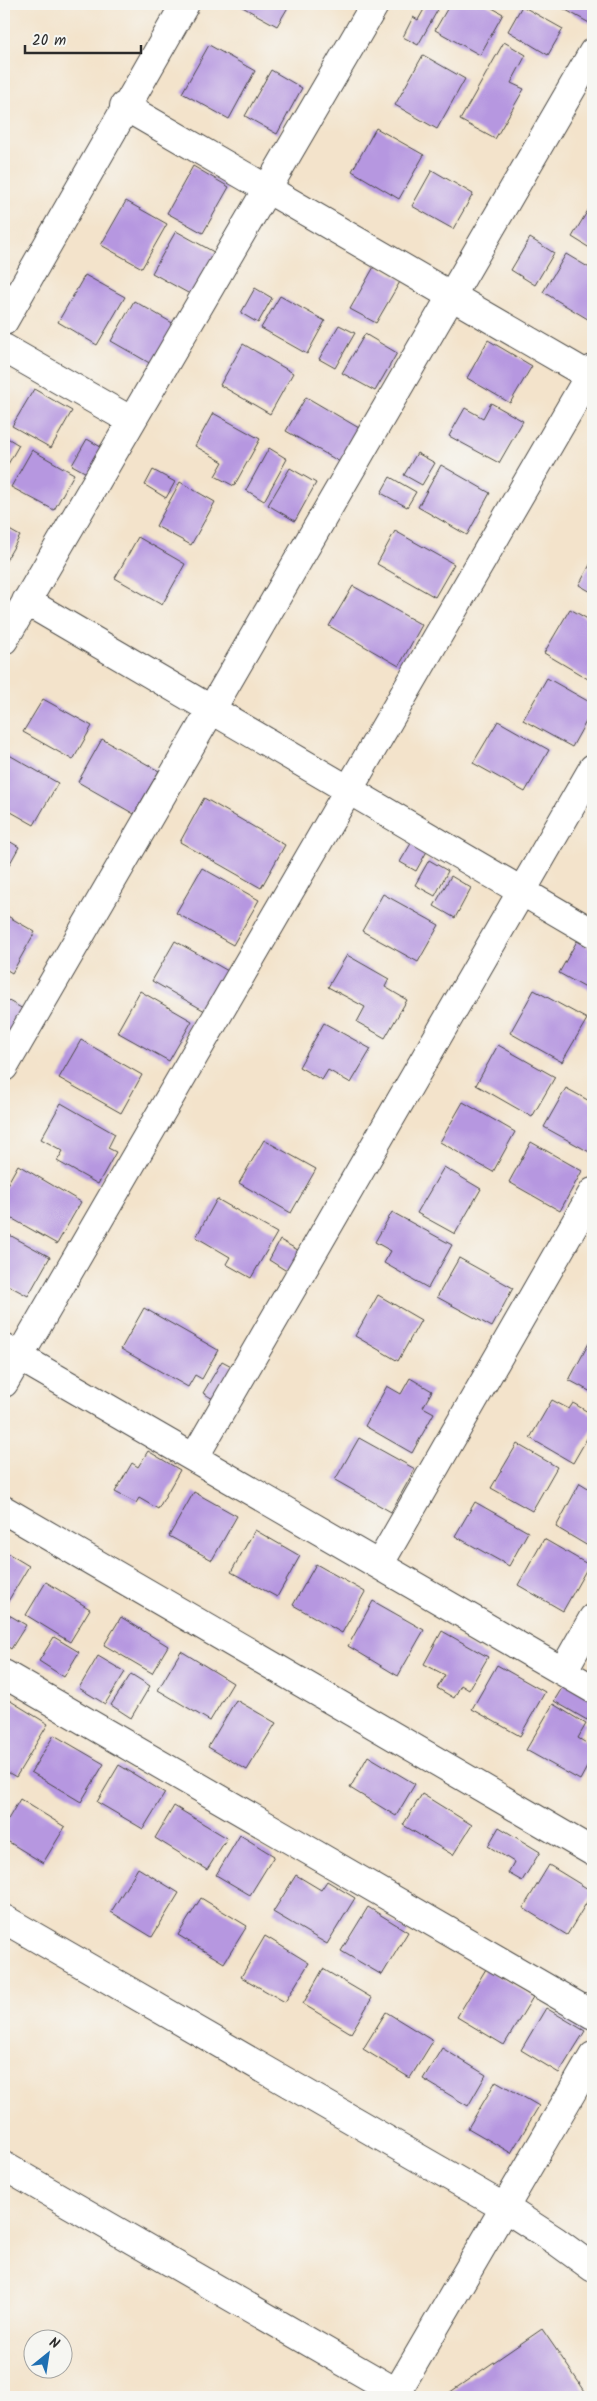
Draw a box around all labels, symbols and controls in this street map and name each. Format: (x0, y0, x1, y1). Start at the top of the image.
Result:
scale bar (25, 22, 141, 54)
text: 20 m (32, 29, 66, 53)
north arrow (22, 2328, 72, 2378)
text: N (45, 2332, 63, 2355)

